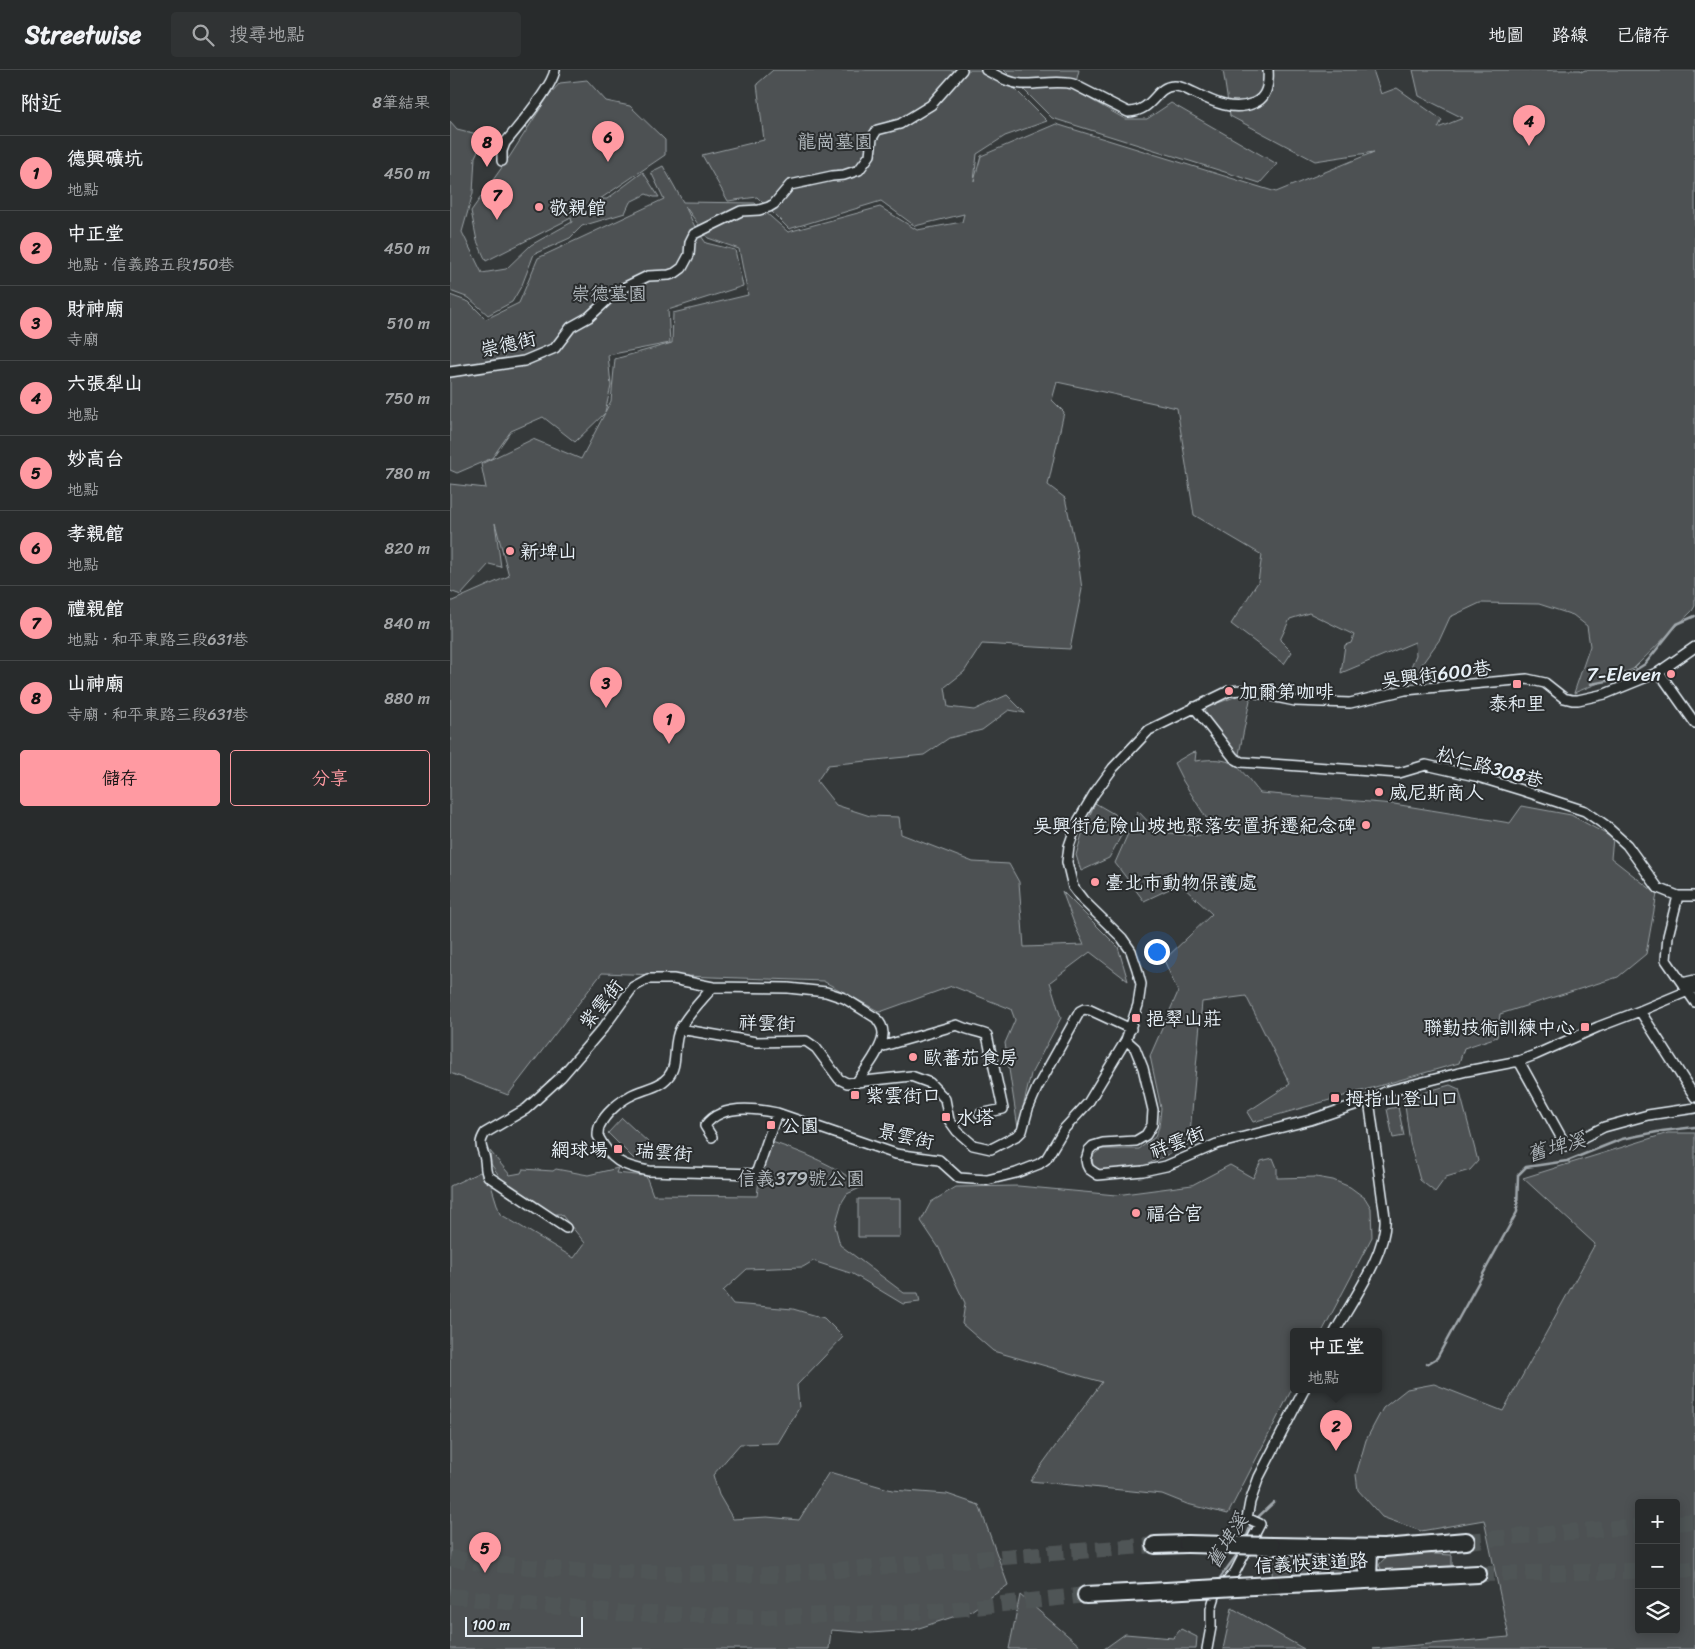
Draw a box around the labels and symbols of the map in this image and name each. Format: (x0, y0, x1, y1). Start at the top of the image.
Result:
pin: 4 (1513, 105, 1545, 146)
pin: 6 (592, 121, 624, 162)
park label: 龍崗墓園 (797, 125, 873, 158)
pin: 8 (471, 126, 503, 167)
pin: 7 (481, 179, 513, 220)
place label: 敬親館 (549, 191, 606, 224)
marker: 敬親館 (533, 201, 545, 213)
park label: 崇德墓園 (571, 277, 647, 310)
street label: 崇德街 (477, 322, 539, 366)
place label: 新埤山 (520, 535, 577, 568)
marker: 新埤山 (504, 545, 516, 557)
street label: 吳興街600巷 (1379, 651, 1493, 697)
place label: 7-Eleven (1587, 658, 1661, 691)
pin: 3 (590, 667, 622, 708)
marker: 7-Eleven (1665, 668, 1677, 680)
place label: 加爾第咖啡 (1239, 675, 1334, 708)
marker: 泰和里 (1511, 678, 1523, 690)
marker: 加爾第咖啡 (1223, 685, 1235, 697)
place label: 泰和里 (1488, 687, 1546, 720)
pin: 1 (653, 703, 685, 744)
street label: 松仁路308巷 (1433, 737, 1547, 797)
place label: 威尼斯商人 (1389, 776, 1484, 809)
marker: 威尼斯商人 (1373, 786, 1385, 798)
place label: 吳興街危險山坡地聚落安置拆遷紀念碑 (1033, 809, 1356, 842)
marker: 吳興街危險山坡地聚落安置拆遷紀念碑 (1360, 819, 1372, 831)
place label: 臺北市動物保護處 (1105, 866, 1257, 899)
marker: 臺北市動物保護處 (1089, 876, 1101, 888)
your location (1144, 939, 1170, 965)
street label: 紫雲街 (570, 971, 632, 1037)
place label: 挹翠山莊 (1146, 1002, 1222, 1035)
street label: 祥雲街 (738, 1006, 796, 1040)
place label: 聯勤技術訓練中心 (1423, 1011, 1575, 1044)
marker: 挹翠山莊 (1130, 1012, 1142, 1024)
marker: 聯勤技術訓練中心 (1579, 1021, 1591, 1033)
place label: 歐蕃茄食房 (923, 1041, 1018, 1074)
marker: 歐蕃茄食房 (907, 1051, 919, 1063)
place label: 紫雲街口 (865, 1079, 941, 1112)
place label: 拇指山登山口 (1345, 1082, 1459, 1115)
marker: 紫雲街口 (849, 1089, 861, 1101)
marker: 拇指山登山口 (1329, 1092, 1341, 1104)
place label: 水塔 (956, 1101, 994, 1134)
place label: 公園 (781, 1109, 819, 1142)
marker: 水塔 (940, 1111, 952, 1123)
street label: 景雲街 (875, 1114, 937, 1158)
street label: 祥雲街 (1144, 1116, 1210, 1168)
marker: 公園 (765, 1119, 777, 1131)
water label: 舊埤溪 (1522, 1122, 1591, 1172)
place label: 網球場 (551, 1133, 608, 1166)
street label: 瑞雲街 (634, 1133, 694, 1171)
marker: 網球場 (612, 1143, 624, 1155)
park label: 信義379號公園 (737, 1162, 865, 1195)
place label: 福合宮 (1146, 1197, 1203, 1230)
marker: 福合宮 (1130, 1207, 1142, 1219)
pin: 2 (1320, 1410, 1352, 1451)
water label: 舊埤溪 (1196, 1505, 1258, 1576)
pin: 5 (469, 1532, 501, 1573)
street label: 信義快速道路 (1253, 1544, 1369, 1582)
scale bar (465, 1614, 582, 1637)

